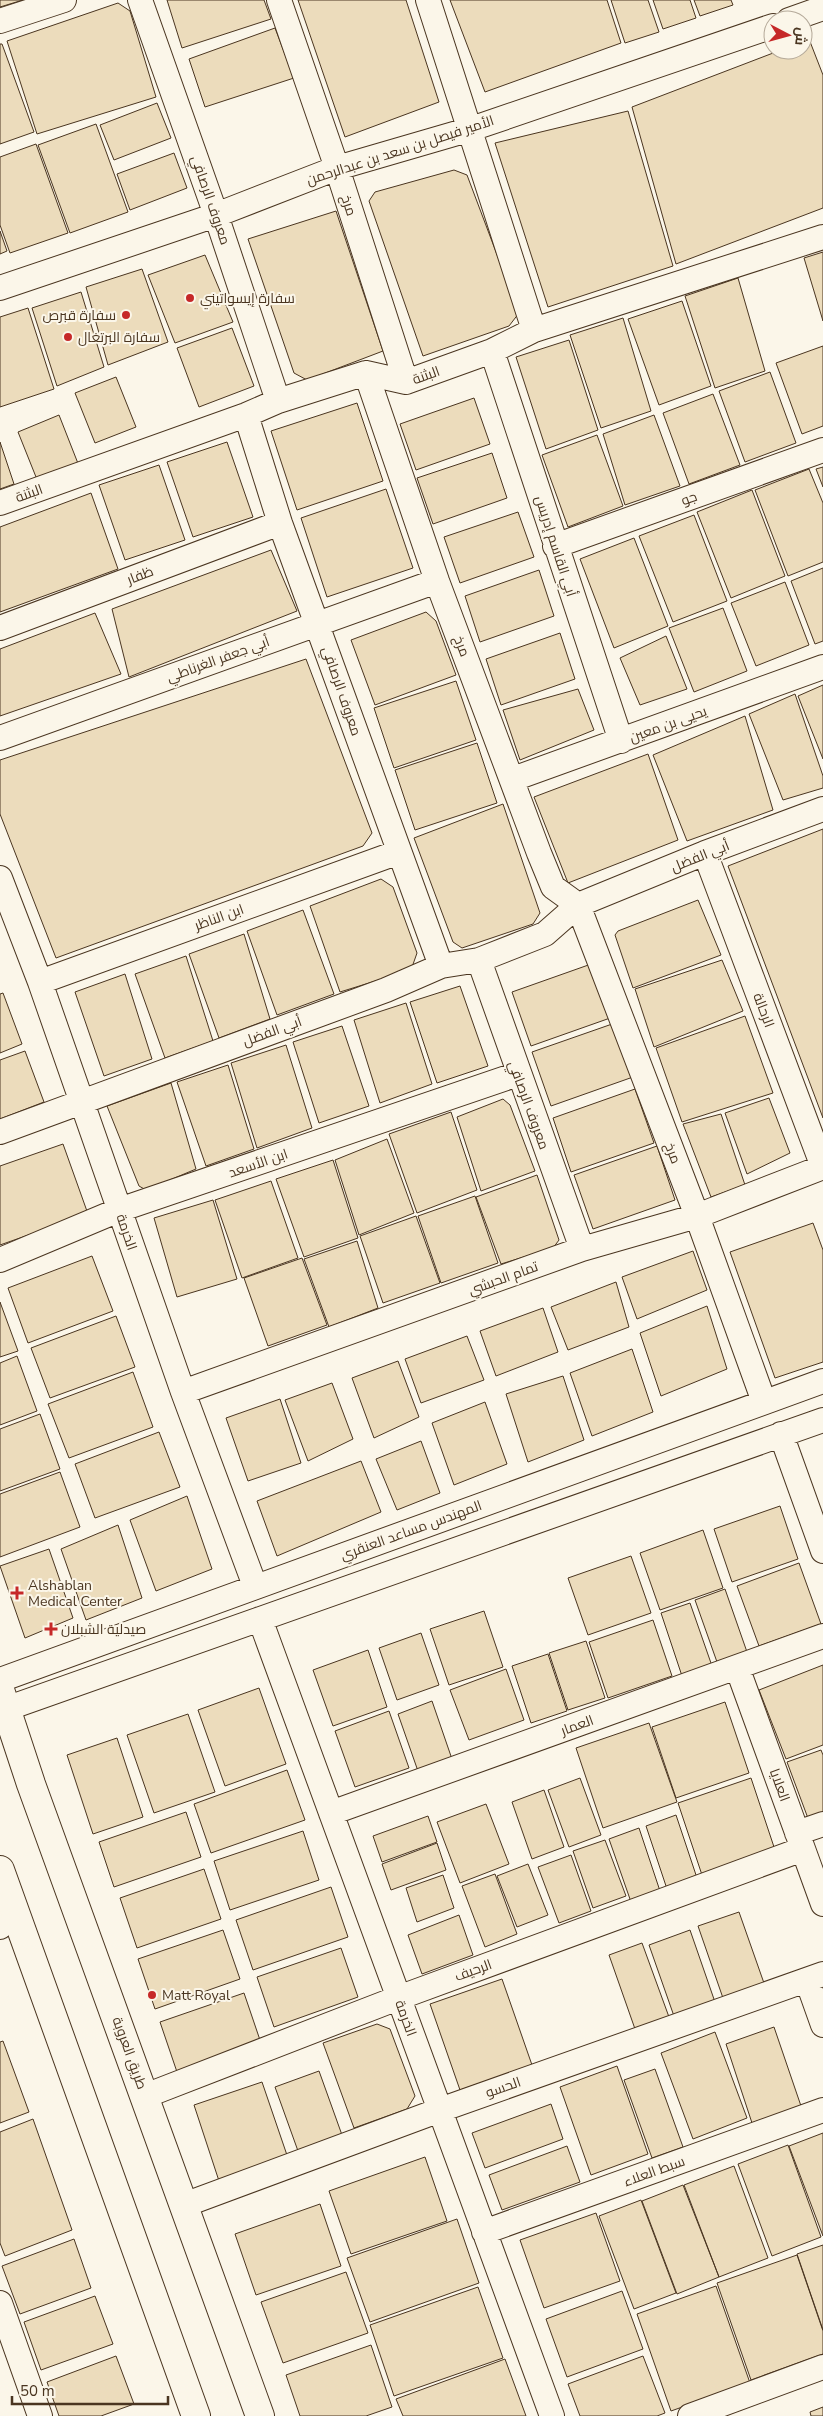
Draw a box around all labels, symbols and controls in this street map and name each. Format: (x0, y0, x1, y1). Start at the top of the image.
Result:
north arrow (763, 10, 813, 60)
text: ش (790, 26, 811, 46)
street label: الأمير فيصل بن سعد بن عبدالرحمن (304, 111, 496, 190)
street label: معروف الرصافي (184, 153, 235, 248)
street label: مرخ (336, 192, 361, 218)
place label: سفارة إيسواتيني (200, 289, 295, 310)
marker: سفارة إيسواتيني (184, 292, 196, 304)
place label: سفارة قبرص (42, 306, 116, 325)
marker: سفارة قبرص (120, 309, 132, 321)
place label: سفارة البرتغال (78, 328, 160, 347)
marker: سفارة البرتغال (62, 331, 74, 343)
street label: البثنة (410, 362, 443, 389)
street label: البثنة (13, 480, 46, 507)
street label: جو (678, 487, 700, 510)
street label: أبي القاسم إدريس (528, 493, 581, 600)
street label: ظفار (123, 562, 156, 590)
street label: أبي جعفر الغرناطي (164, 632, 273, 689)
street label: مرخ (449, 633, 474, 660)
street label: معروف الرصافي (315, 644, 366, 739)
street label: يحيى بن معين (627, 702, 710, 747)
street label: أبي الفضل (668, 836, 733, 879)
street label: ابن الناظر (191, 900, 247, 936)
street label: الرحالة (748, 990, 779, 1030)
street label: أبي الفضل (240, 1012, 305, 1053)
street label: معروف الرصافي (502, 1058, 553, 1153)
street label: مرخ (660, 1140, 685, 1167)
street label: ابن الأسعد (226, 1144, 290, 1182)
street label: الخرمة (111, 1211, 142, 1253)
street label: تمام الحبشي (466, 1257, 541, 1301)
street label: المهندس مساعد العنقري (338, 1496, 485, 1567)
place label: Alshablan Medical Center (28, 1576, 122, 1611)
marker: Alshablan Medical Center (10, 1586, 24, 1600)
place label: صيدلية الشبلان (61, 1620, 146, 1639)
marker: صيدلية الشبلان (45, 1623, 57, 1635)
street label: العمار (557, 1711, 596, 1741)
street label: العلايا (765, 1766, 794, 1804)
street label: الرحيف (452, 1955, 495, 1986)
place label: Matt Royal (162, 1986, 231, 2005)
marker: Matt Royal (146, 1989, 158, 2001)
street label: الخرمة (390, 1997, 421, 2039)
street label: طريق العروبة (108, 2014, 151, 2092)
street label: الحسو (483, 2073, 523, 2102)
street label: سبط العلاء (621, 2152, 687, 2191)
scale bar (12, 2374, 169, 2406)
text: 50 m (20, 2381, 55, 2401)

